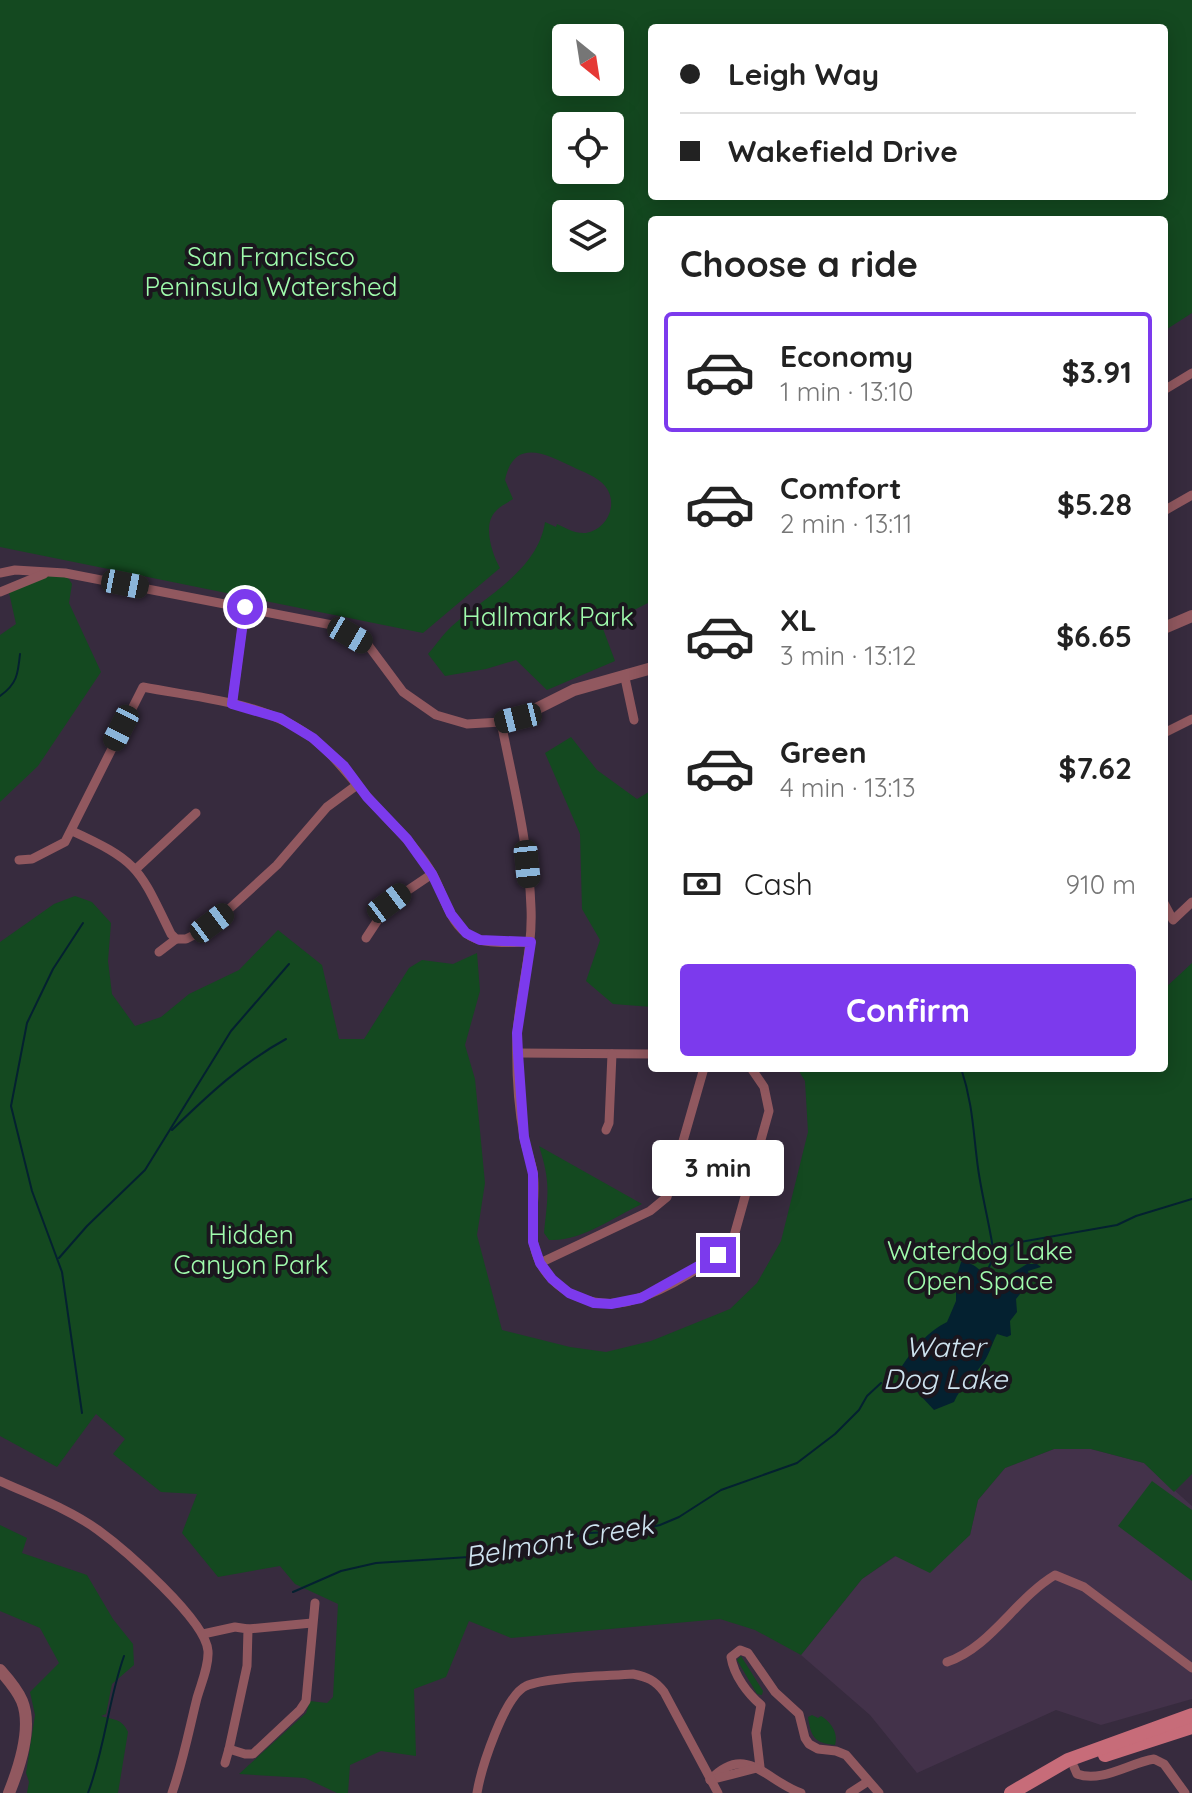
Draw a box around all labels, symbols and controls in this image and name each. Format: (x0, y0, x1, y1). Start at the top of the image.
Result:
north arrow (552, 24, 624, 96)
map controls (552, 24, 624, 272)
text: Leigh Way (728, 55, 879, 93)
button: locate (552, 112, 624, 184)
text: Wakefield Drive (728, 132, 958, 170)
button: layers (552, 200, 624, 272)
park label: San Francisco Peninsula Watershed (145, 240, 397, 303)
text: Choose a ride (680, 241, 918, 286)
icon: car (684, 336, 756, 408)
text: Economy (780, 337, 913, 375)
text: $3.91 (1062, 353, 1132, 391)
text: 1 min · 13:10 (780, 375, 913, 408)
icon: car (684, 468, 756, 540)
text: Comfort (780, 469, 901, 507)
text: $5.28 (1057, 485, 1132, 523)
text: 2 min · 13:11 (780, 507, 912, 540)
car (99, 568, 151, 600)
route start (227, 589, 263, 625)
park label: Hallmark Park (462, 600, 634, 633)
icon: car (684, 600, 756, 672)
text: XL (780, 601, 817, 639)
car (323, 613, 377, 657)
text: $6.65 (1056, 617, 1132, 655)
text: 3 min · 13:12 (780, 639, 916, 672)
car (99, 701, 143, 755)
car (492, 701, 544, 735)
icon: car (684, 732, 756, 804)
text: Green (780, 733, 867, 771)
text: $7.62 (1059, 749, 1132, 787)
text: 4 min · 13:13 (780, 771, 916, 804)
car (513, 839, 541, 889)
icon: cash (680, 862, 724, 906)
text: Cash (744, 865, 813, 903)
text: 910 m (1065, 868, 1136, 901)
car (363, 879, 415, 927)
car (186, 899, 238, 947)
button: Confirm (680, 964, 1136, 1056)
callout: 3 min (652, 1139, 784, 1195)
text: 3 min (685, 1151, 751, 1184)
park label: Hidden Canyon Park (173, 1218, 329, 1281)
park label: Waterdog Lake Open Space (887, 1234, 1073, 1297)
route end (700, 1237, 736, 1273)
water label: Water Dog Lake (883, 1329, 1008, 1396)
water label: Belmont Creek (462, 1506, 659, 1574)

